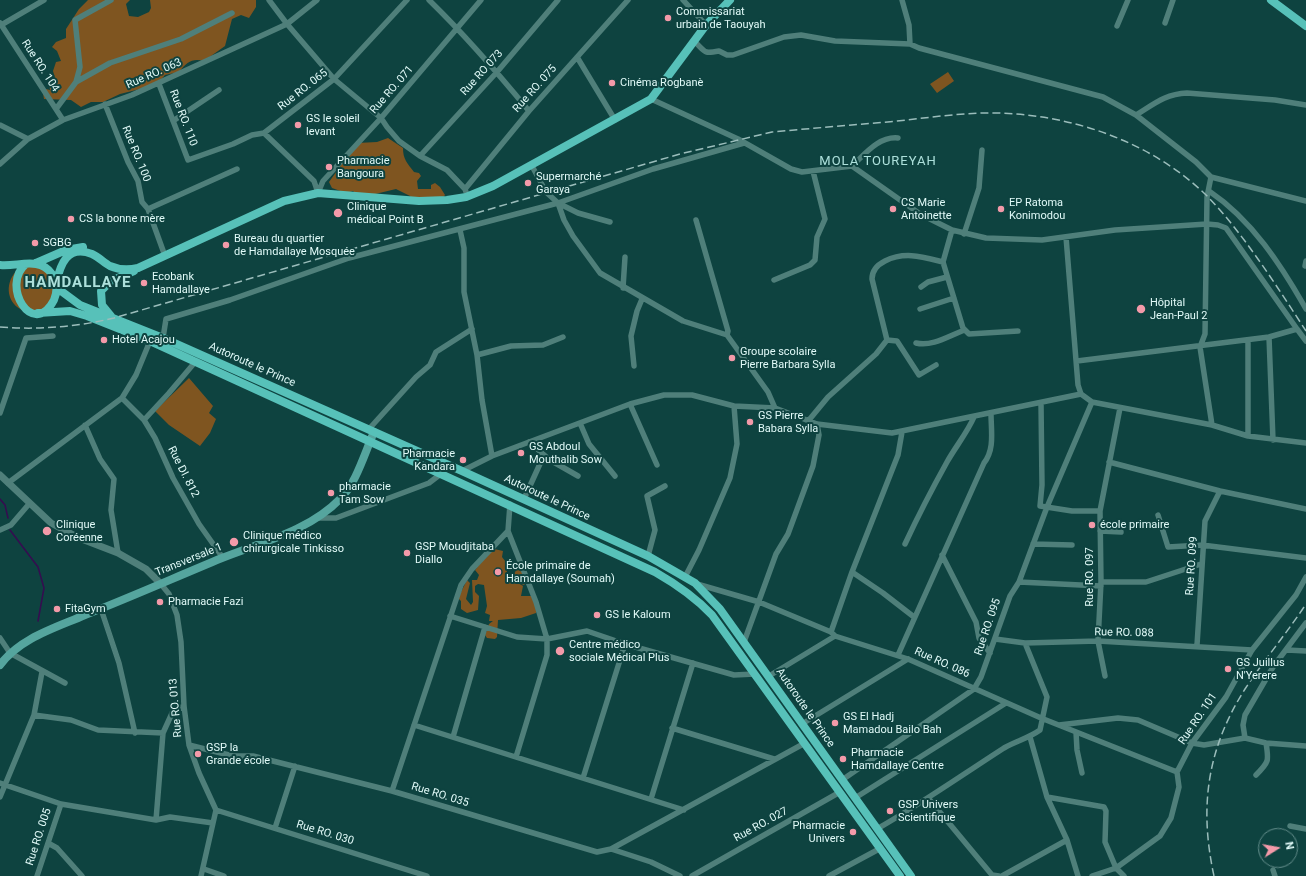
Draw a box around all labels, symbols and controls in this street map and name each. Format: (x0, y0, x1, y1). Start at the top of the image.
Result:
place label: Commissariat urbain de Taouyah (676, 5, 766, 31)
marker: Commissariat urbain de Taouyah (663, 13, 673, 23)
street label: Rue RO. 104 (18, 38, 62, 94)
street label: Rue RO 073 (458, 47, 506, 99)
street label: Rue RO. 063 (124, 56, 184, 92)
street label: Rue RO. 071 (368, 63, 416, 117)
street label: Rue RO. 075 (510, 63, 560, 115)
street label: Rue RO. 065 (276, 67, 330, 113)
place label: Cinéma Rogbanè (620, 76, 703, 90)
marker: Cinéma Rogbanè (607, 78, 617, 88)
street label: Rue RO. 110 (166, 88, 200, 148)
place label: GS le soleil levant (306, 112, 360, 138)
marker: GS le soleil levant (293, 120, 303, 130)
street label: Rue RO. 100 (119, 124, 153, 184)
place label: Pharmacie Bangoura (337, 154, 390, 180)
district label: MOLA TOUREYAH (819, 154, 937, 170)
marker: Pharmacie Bangoura (324, 162, 334, 172)
place label: Supermarché Garaya (536, 170, 601, 196)
marker: Supermarché Garaya (523, 178, 533, 188)
place label: CS Marie Antoinette (901, 196, 952, 222)
place label: EP Ratoma Konimodou (1009, 196, 1065, 222)
place label: Clinique médical Point B (347, 200, 424, 226)
marker: CS Marie Antoinette (888, 204, 898, 214)
marker: EP Ratoma Konimodou (996, 204, 1006, 214)
marker: Clinique médical Point B (332, 207, 344, 219)
place label: CS la bonne mère (79, 212, 165, 226)
marker: CS la bonne mère (66, 214, 76, 224)
place label: Bureau du quartier de Hamdallaye Mosquée (234, 232, 355, 258)
place label: SGBG (43, 236, 71, 250)
marker: SGBG (30, 238, 40, 248)
marker: Bureau du quartier de Hamdallaye Mosquée (221, 240, 231, 250)
place label: Ecobank Hamdallaye (152, 270, 210, 296)
district label: HAMDALLAYE (25, 274, 131, 292)
marker: Ecobank Hamdallaye (139, 278, 149, 288)
place label: Hôpital Jean-Paul 2 (1150, 296, 1208, 322)
marker: Hôpital Jean-Paul 2 (1135, 303, 1147, 315)
place label: Hotel Acajou (112, 333, 175, 347)
marker: Hotel Acajou (99, 335, 109, 345)
street label: Autoroute le Prince (207, 340, 297, 390)
place label: Groupe scolaire Pierre Barbara Sylla (740, 345, 835, 371)
marker: Groupe scolaire Pierre Barbara Sylla (727, 353, 737, 363)
place label: GS Pierre Babara Sylla (758, 409, 818, 435)
marker: GS Pierre Babara Sylla (745, 417, 755, 427)
place label: GS Abdoul Mouthalib Sow (529, 440, 602, 466)
street label: Rue DI. 812 (164, 444, 202, 500)
place label: Pharmacie Kandara (402, 447, 455, 473)
marker: GS Abdoul Mouthalib Sow (516, 448, 526, 458)
marker: Pharmacie Kandara (458, 455, 468, 465)
street label: Autoroute le Prince (502, 472, 592, 524)
place label: pharmacie Tam Sow (339, 480, 391, 506)
marker: pharmacie Tam Sow (326, 488, 336, 498)
place label: Clinique Coréenne (56, 518, 103, 544)
place label: école primaire (1100, 518, 1169, 532)
marker: école primaire (1087, 520, 1097, 530)
marker: Clinique Coréenne (41, 525, 53, 537)
place label: Clinique médico chirurgicale Tinkisso (243, 529, 344, 555)
marker: Clinique médico chirurgicale Tinkisso (228, 536, 240, 548)
street label: Rue RO. 099 (1183, 536, 1201, 596)
place label: GSP Moudjitaba Diallo (415, 540, 494, 566)
street label: Transversale 1 (153, 541, 225, 579)
street label: Rue RO. 097 (1083, 547, 1097, 607)
marker: GSP Moudjitaba Diallo (402, 548, 412, 558)
place label: École primaire de Hamdallaye (Soumah) (506, 559, 615, 585)
marker: École primaire de Hamdallaye (Soumah) (493, 567, 503, 577)
place label: Pharmacie Fazi (168, 595, 243, 609)
marker: Pharmacie Fazi (155, 597, 165, 607)
street label: Rue RO. 095 (972, 597, 1004, 657)
place label: FitaGym (65, 602, 106, 616)
marker: FitaGym (52, 604, 62, 614)
place label: GS le Kaloum (605, 608, 671, 622)
marker: GS le Kaloum (592, 610, 602, 620)
street label: Rue RO. 088 (1094, 626, 1154, 640)
place label: Centre médico sociale Médical Plus (569, 638, 669, 664)
marker: Centre médico sociale Médical Plus (554, 645, 566, 657)
street label: Rue RO. 086 (912, 645, 972, 681)
place label: GS Juillus N'Yerere (1236, 656, 1285, 682)
marker: GS Juillus N'Yerere (1223, 664, 1233, 674)
street label: Autoroute le Prince (773, 666, 837, 750)
street label: Rue RO. 013 (167, 678, 185, 738)
street label: Rue RO. 101 (1176, 691, 1220, 747)
place label: GS El Hadj Mamadou Bailo Bah (843, 710, 942, 736)
marker: GS El Hadj Mamadou Bailo Bah (830, 718, 840, 728)
place label: GSP la Grande école (206, 741, 270, 767)
place label: Pharmacie Hamdallaye Centre (851, 746, 944, 772)
marker: GSP la Grande école (193, 749, 203, 759)
marker: Pharmacie Hamdallaye Centre (838, 754, 848, 764)
street label: Rue RO. 035 (410, 780, 470, 810)
place label: GSP Univers Scientifique (898, 798, 958, 824)
street label: Rue RO. 027 (732, 805, 790, 845)
marker: GSP Univers Scientifique (885, 806, 895, 816)
street label: Rue RO. 005 (24, 807, 54, 867)
street label: Rue RO. 030 (295, 818, 355, 848)
place label: Pharmacie Univers (792, 819, 845, 845)
marker: Pharmacie Univers (848, 827, 858, 837)
north arrow (1258, 828, 1298, 868)
text: N (1282, 841, 1296, 851)

